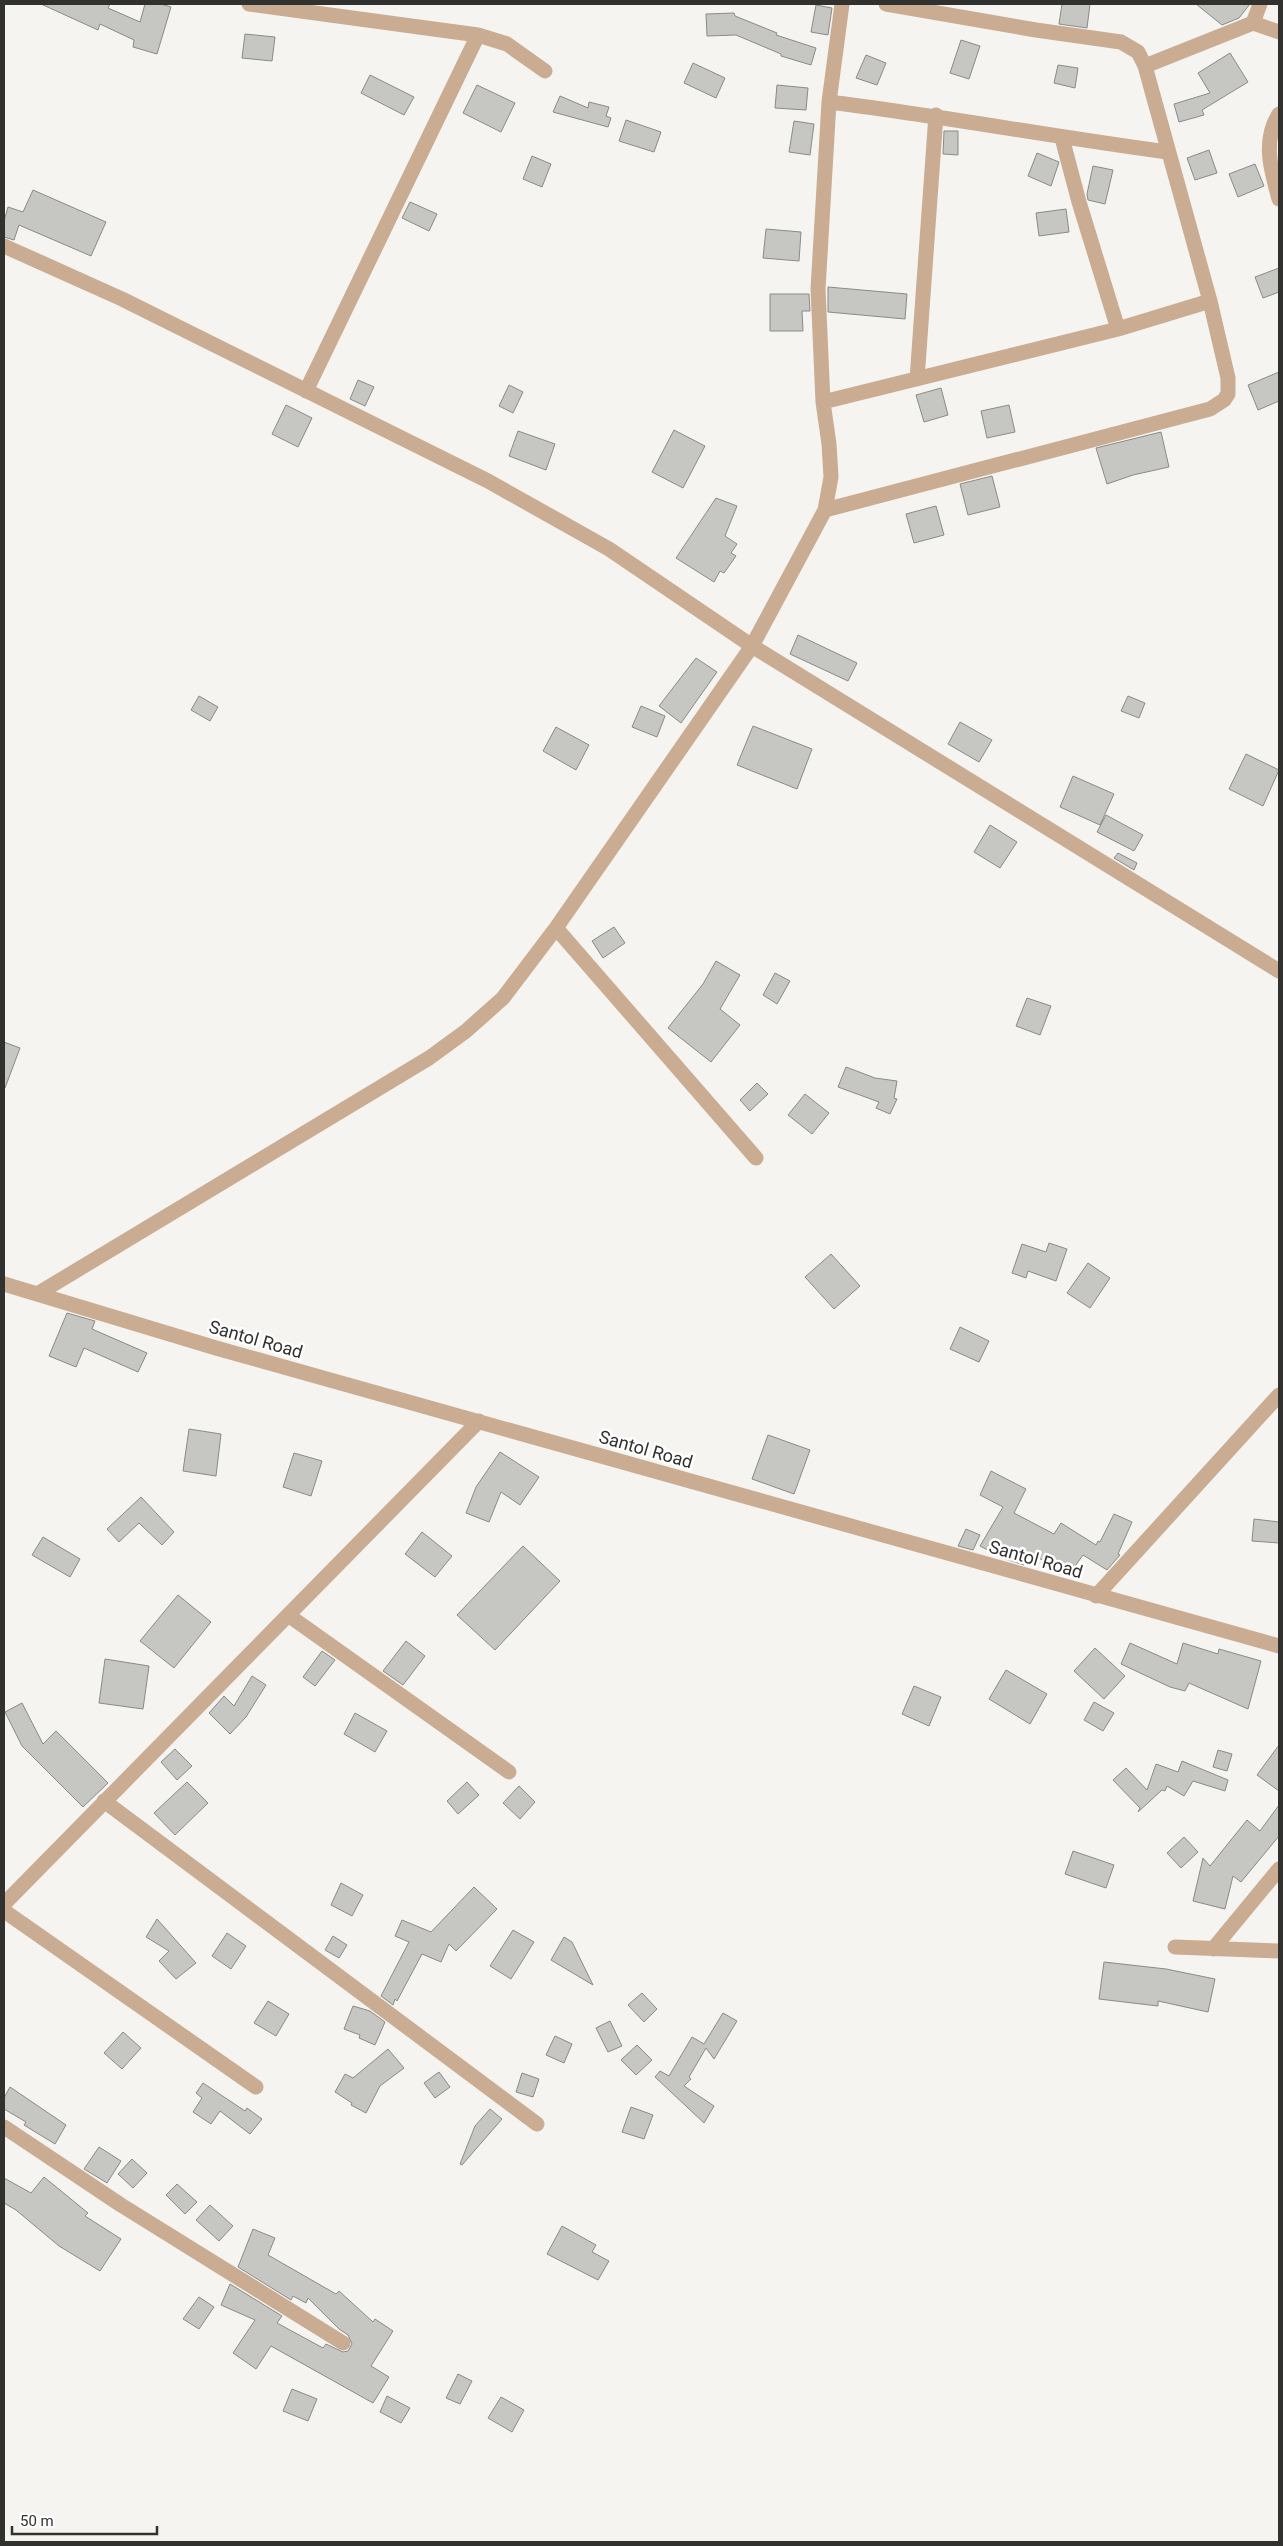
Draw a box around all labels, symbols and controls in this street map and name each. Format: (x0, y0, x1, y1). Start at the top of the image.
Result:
street label: Santol Road (207, 1316, 305, 1362)
street label: Santol Road (597, 1426, 695, 1472)
street label: Santol Road (987, 1536, 1085, 1582)
scale bar (12, 2504, 158, 2536)
text: 50 m (20, 2512, 54, 2530)

